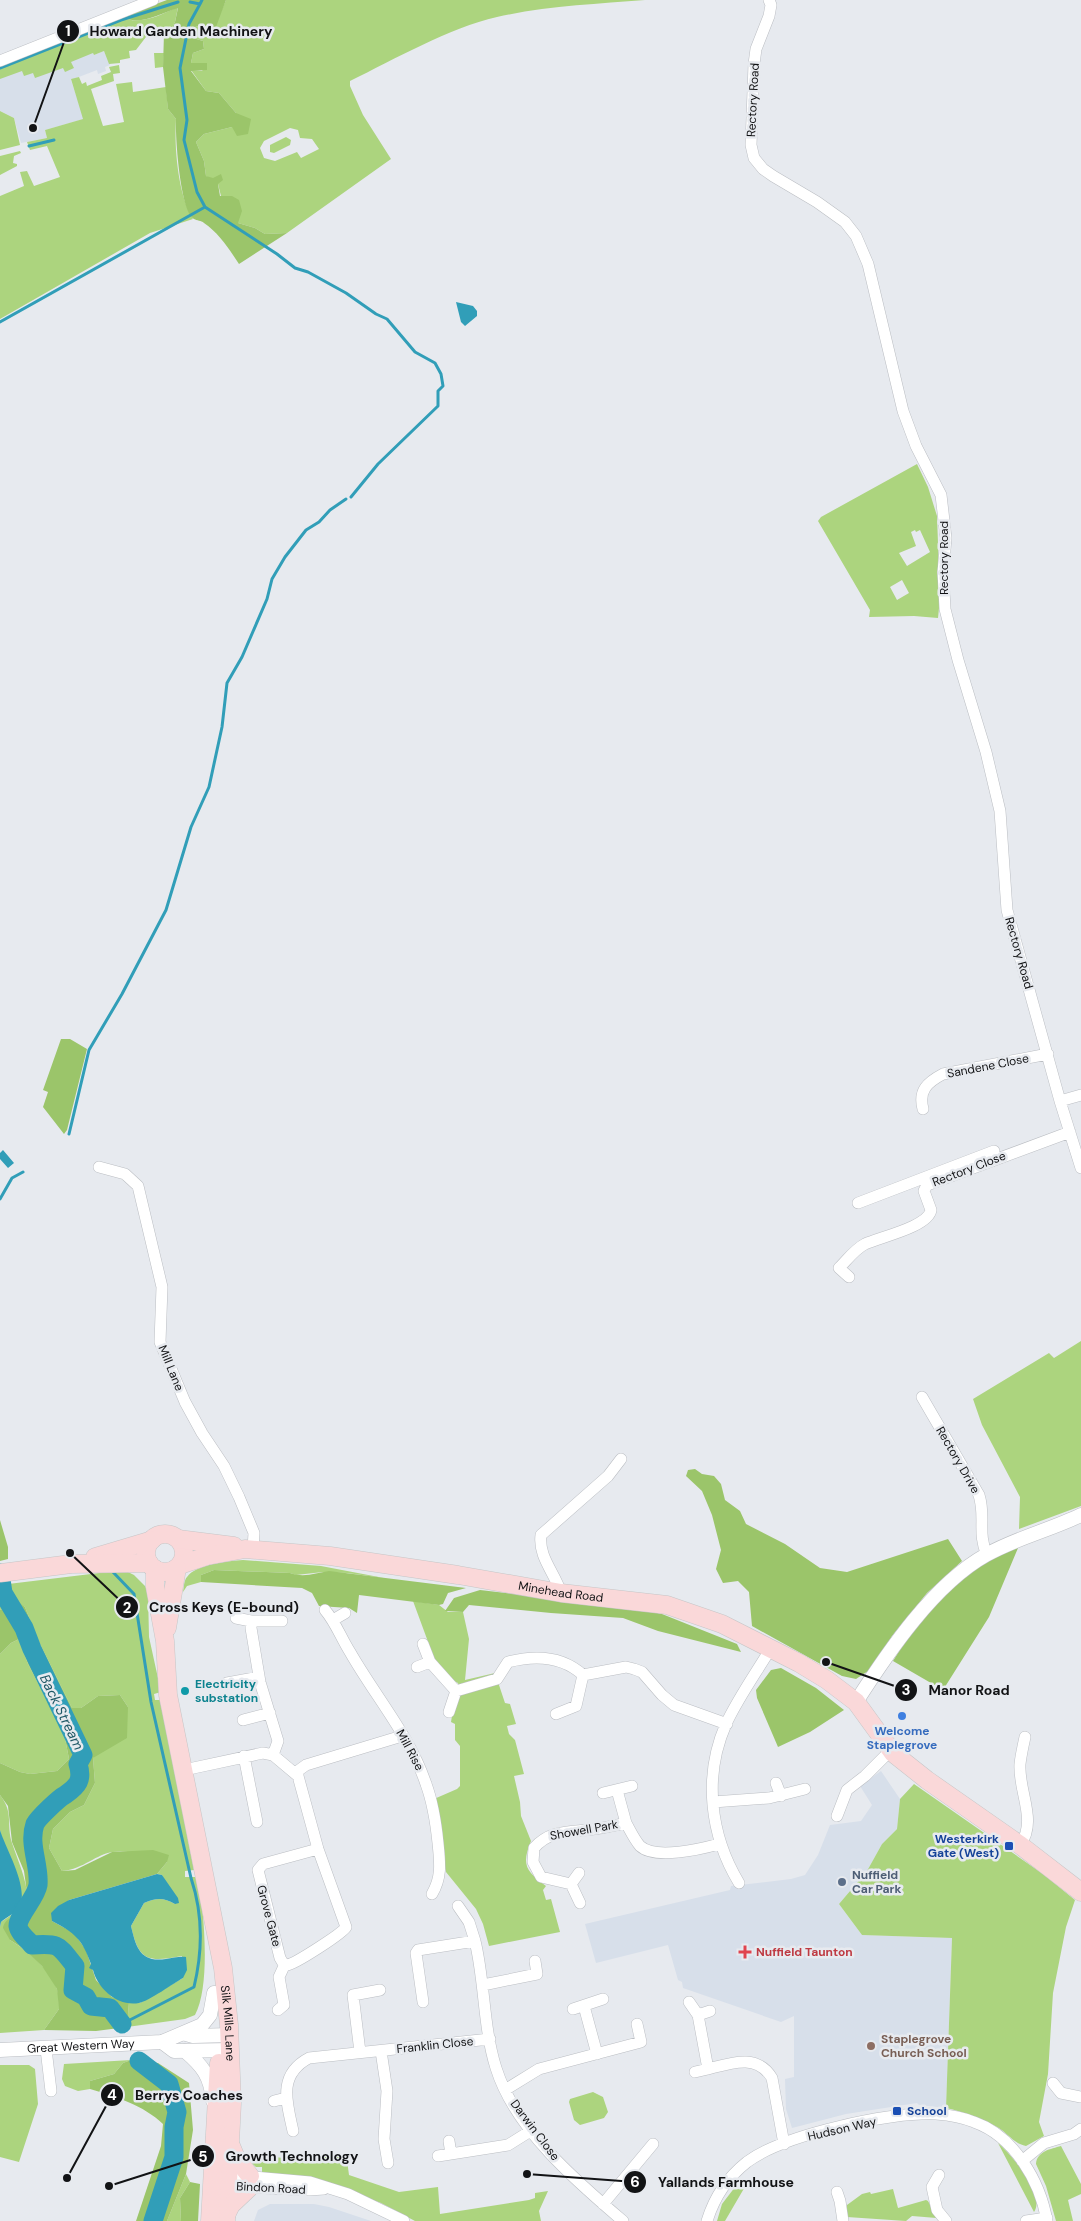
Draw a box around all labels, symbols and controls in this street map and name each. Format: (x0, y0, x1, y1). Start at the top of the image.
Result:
callout: Howard Garden Machinery (55, 16, 283, 45)
text: 1 (65, 21, 71, 41)
text: Howard Garden Machinery (90, 22, 273, 40)
street label: Rectory Road (743, 63, 763, 137)
street label: Rectory Road (936, 521, 952, 595)
street label: Rectory Road (1001, 915, 1037, 991)
street label: Sandene Close (946, 1050, 1030, 1082)
street label: Rectory Close (930, 1148, 1008, 1190)
street label: Mill Lane (155, 1343, 187, 1393)
street label: Rectory Drive (932, 1424, 984, 1496)
street label: Minehead Road (517, 1578, 604, 1606)
callout: Cross Keys (E-bound) (114, 1593, 309, 1622)
text: 2 (123, 1598, 132, 1618)
text: Cross Keys (E-bound) (149, 1598, 299, 1616)
water label: Back Stream (36, 1671, 88, 1753)
callout: Manor Road (893, 1675, 1019, 1704)
place label: Electricity substation (195, 1676, 258, 1706)
text: 3 (901, 1680, 911, 1700)
text: Manor Road (928, 1681, 1010, 1699)
marker: Electricity substation (179, 1685, 191, 1697)
marker: Welcome Staplegrove (896, 1710, 908, 1722)
place label: Welcome Staplegrove (867, 1723, 937, 1753)
street label: Mill Rise (393, 1727, 428, 1773)
street label: Showell Park (549, 1816, 619, 1844)
place label: Westerkirk Gate (West) (928, 1831, 999, 1861)
marker: Westerkirk Gate (West) (1003, 1840, 1015, 1852)
place label: Nuffield Car Park (852, 1867, 902, 1897)
marker: Nuffield Car Park (836, 1876, 848, 1888)
street label: Grove Gate (253, 1884, 285, 1949)
place label: Nuffield Taunton (756, 1944, 853, 1960)
marker: Nuffield Taunton (738, 1945, 752, 1959)
street label: Silk Mills Lane (217, 1985, 238, 2062)
place label: Staplegrove Church School (881, 2031, 967, 2061)
street label: Franklin Close (396, 2033, 474, 2057)
street label: Great Western Way (27, 2035, 136, 2057)
marker: Staplegrove Church School (865, 2040, 877, 2052)
callout: Berrys Coaches (100, 2080, 253, 2109)
text: 4 (107, 2085, 117, 2105)
text: Berrys Coaches (135, 2086, 243, 2104)
street label: Darwin Close (507, 2096, 563, 2164)
place label: School (907, 2103, 947, 2119)
marker: School (891, 2105, 903, 2117)
street label: Hudson Way (806, 2113, 878, 2145)
callout: Growth Technology (191, 2142, 368, 2171)
text: 5 (198, 2147, 208, 2167)
text: Growth Technology (226, 2147, 359, 2165)
callout: Yallands Farmhouse (623, 2168, 804, 2197)
text: 6 (630, 2172, 640, 2192)
text: Yallands Farmhouse (658, 2173, 794, 2191)
street label: Bindon Road (236, 2178, 306, 2198)

